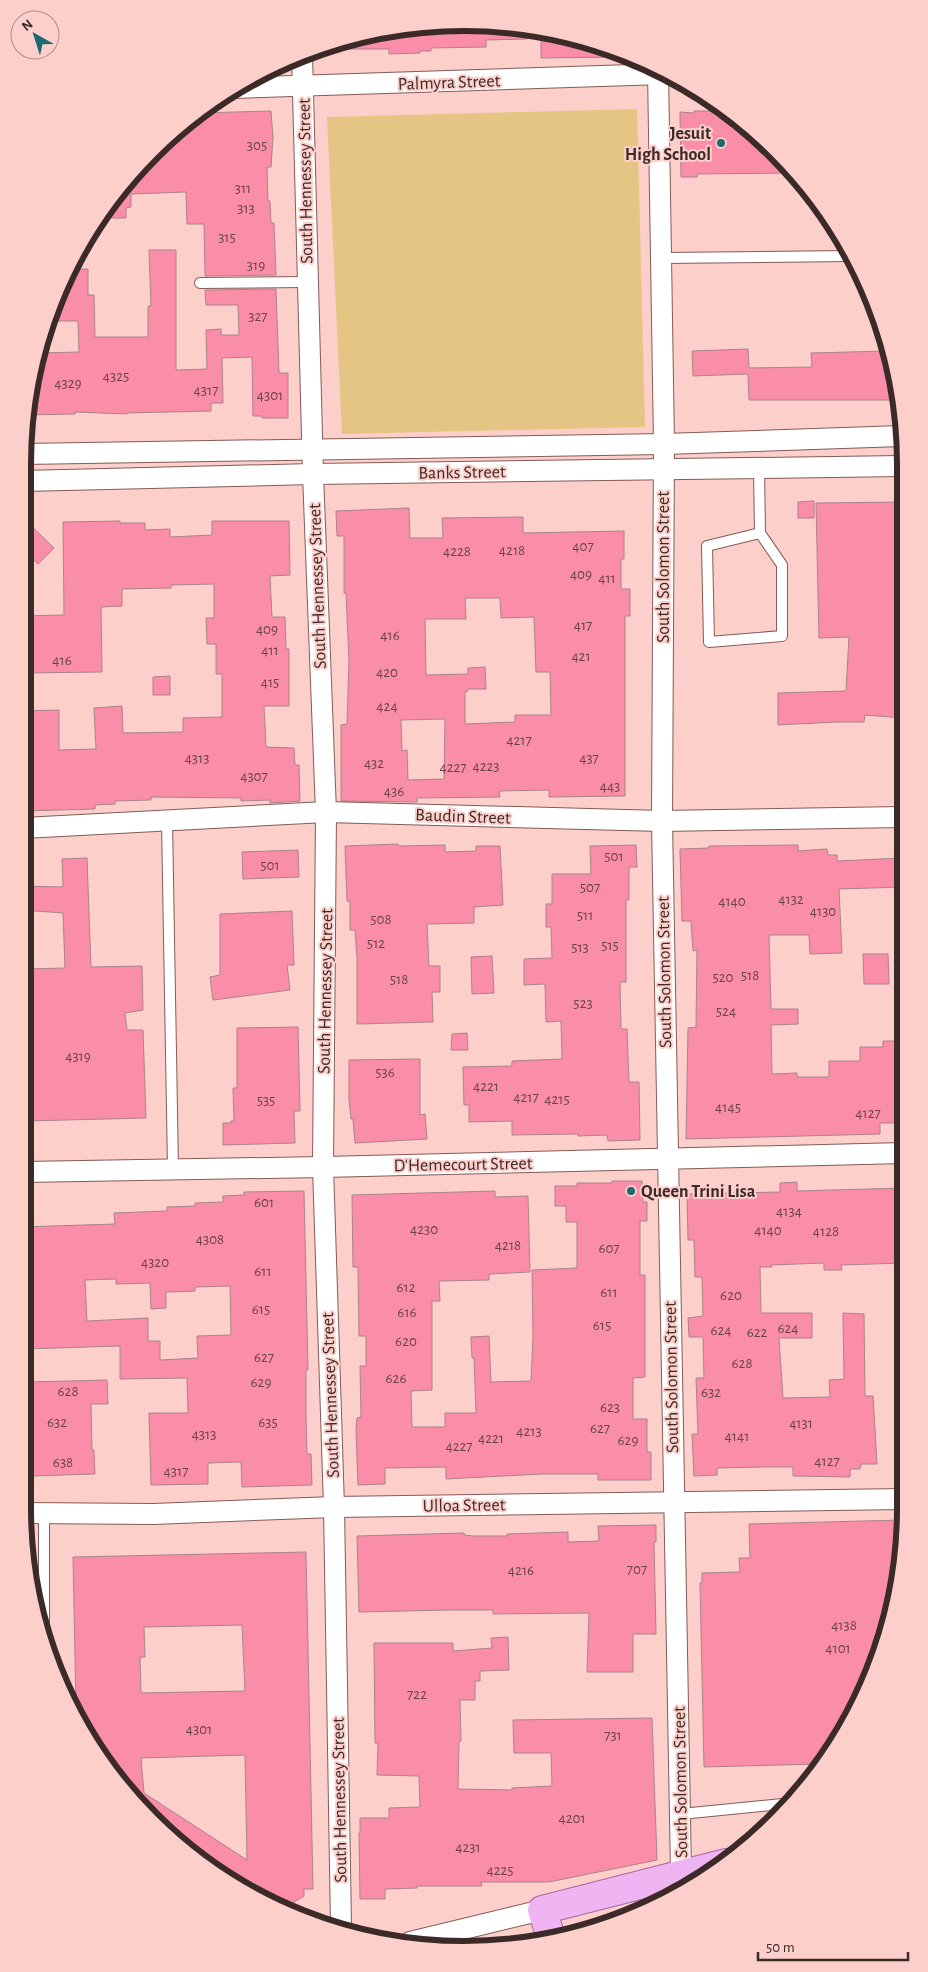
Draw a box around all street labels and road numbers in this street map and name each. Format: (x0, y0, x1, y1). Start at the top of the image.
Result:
street label: Palmyra Street (397, 72, 501, 94)
street label: South Hennessey Street (296, 98, 316, 264)
street label: Banks Street (418, 463, 506, 483)
street label: South Solomon Street (655, 491, 673, 643)
street label: South Hennessey Street (306, 503, 330, 669)
street label: Baudin Street (415, 806, 511, 828)
street label: South Solomon Street (655, 896, 675, 1048)
street label: South Hennessey Street (316, 908, 336, 1074)
street label: D'Hemecourt Street (393, 1155, 533, 1175)
street label: South Solomon Street (662, 1301, 682, 1453)
street label: South Hennessey Street (319, 1312, 343, 1478)
street label: Ulloa Street (423, 1496, 506, 1516)
street label: South Solomon Street (671, 1706, 691, 1858)
street label: South Hennessey Street (330, 1717, 350, 1883)

